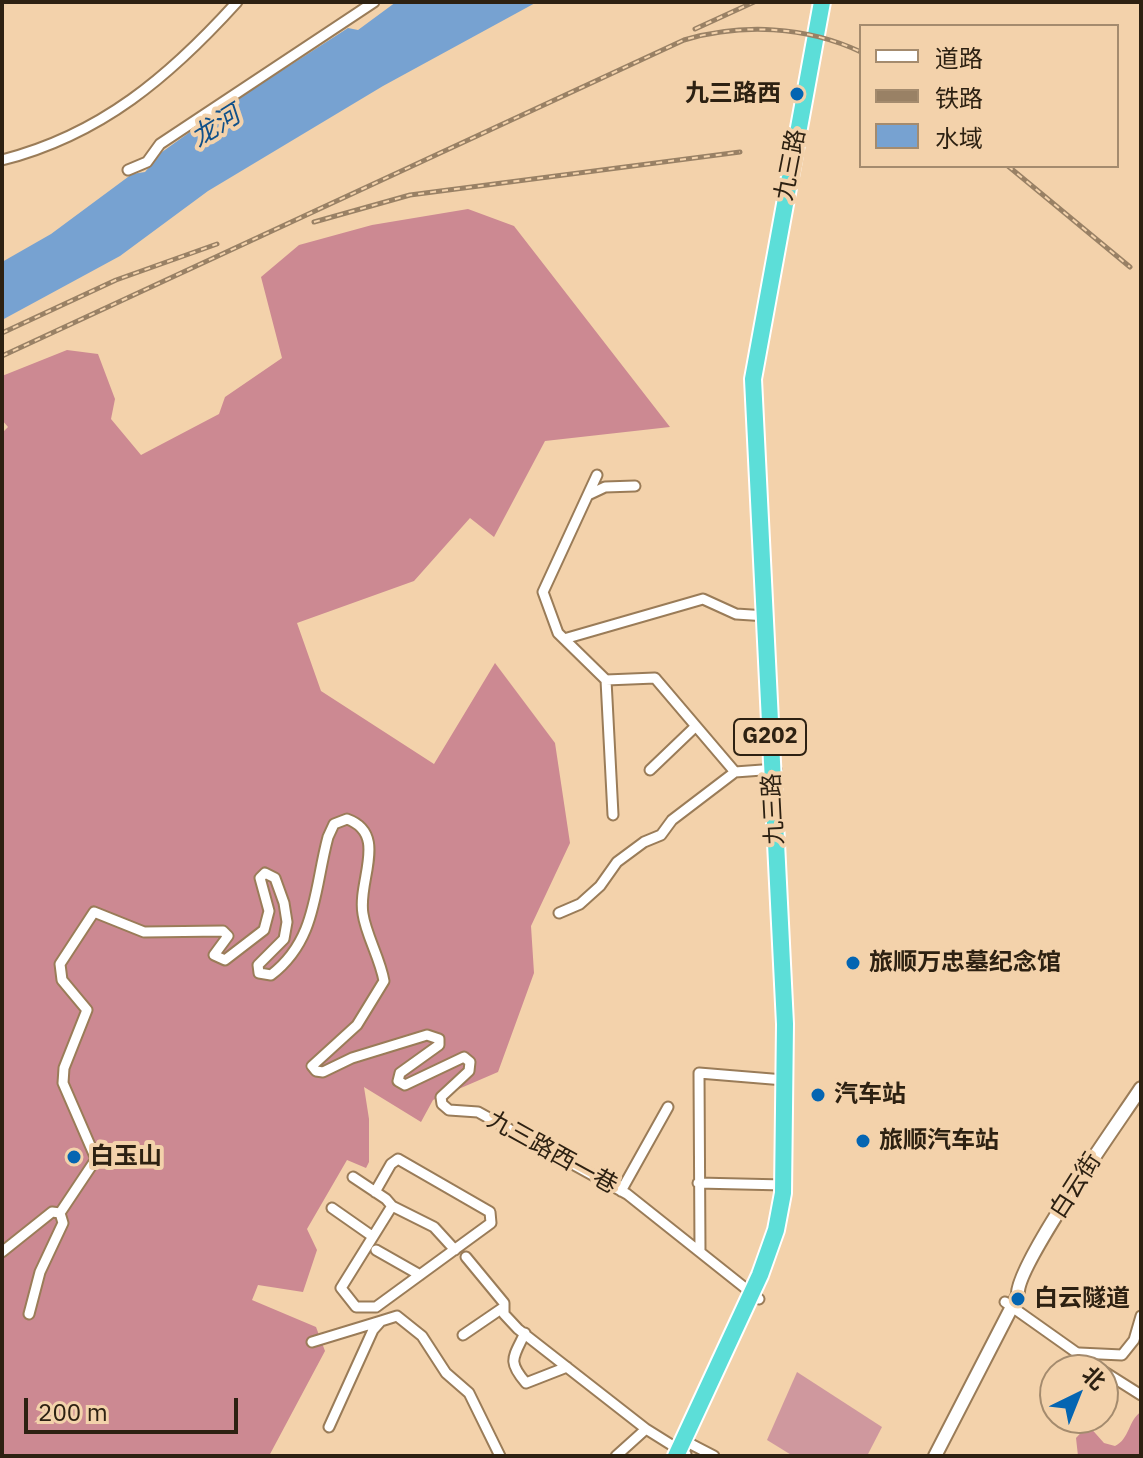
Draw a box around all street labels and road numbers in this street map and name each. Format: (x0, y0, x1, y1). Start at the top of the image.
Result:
street label: 九三路 (770, 127, 812, 203)
road number: G202 (734, 719, 806, 755)
street label: 九三路 (758, 772, 790, 846)
street label: 九三路西一巷 (482, 1105, 622, 1201)
street label: 白云街 (1044, 1148, 1108, 1224)

